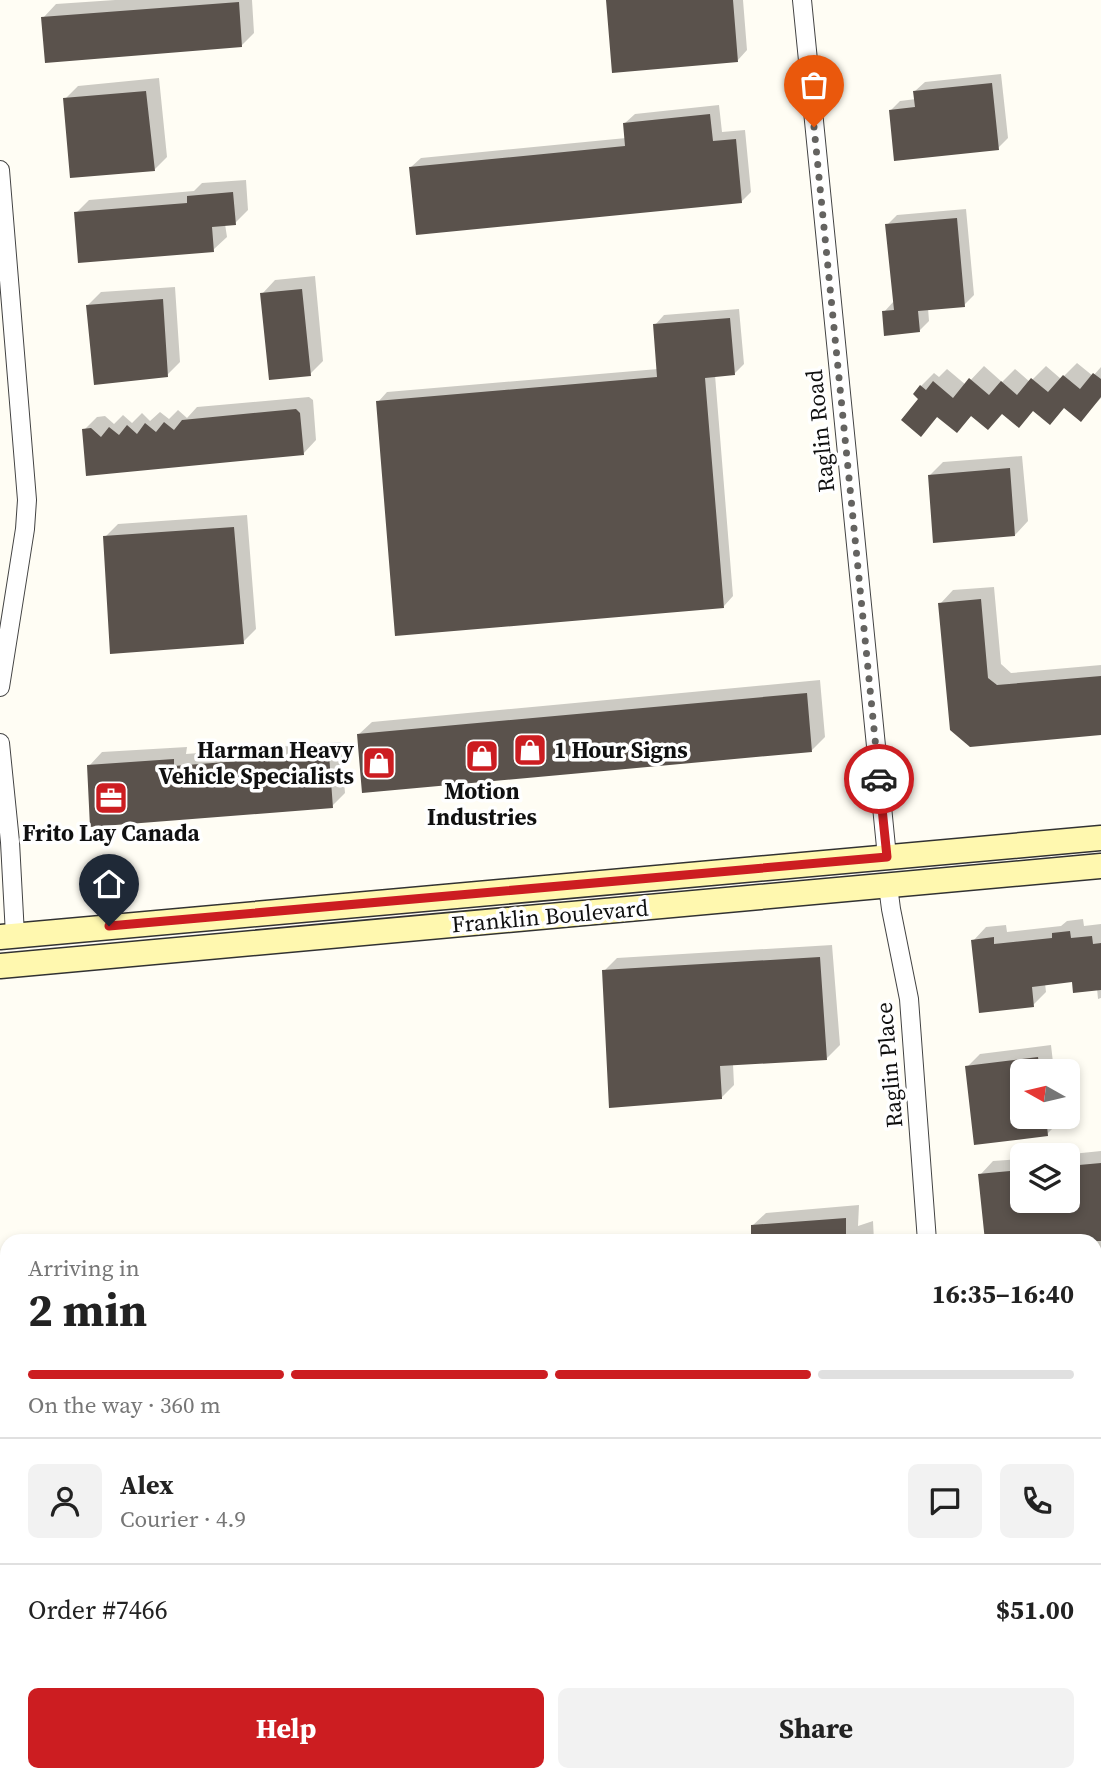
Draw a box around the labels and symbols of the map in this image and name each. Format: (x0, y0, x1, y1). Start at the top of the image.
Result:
pin (784, 55, 844, 127)
street label: Raglin Road (798, 368, 842, 494)
shop icon: 1 Hour Signs (511, 731, 549, 769)
place label: Harman Heavy Vehicle Specialists (158, 734, 355, 792)
place label: 1 Hour Signs (554, 734, 688, 766)
shop icon: Motion Industries (463, 737, 501, 775)
shop icon: Harman Heavy Vehicle Specialists (360, 744, 398, 782)
courier (844, 744, 914, 814)
place label: Motion Industries (427, 775, 537, 833)
office icon: Frito Lay Canada (92, 779, 130, 817)
place label: Frito Lay Canada (22, 817, 200, 849)
pin (79, 854, 139, 926)
street label: Franklin Boulevard (450, 891, 650, 941)
street label: Raglin Place (868, 1001, 910, 1129)
north arrow (1010, 1059, 1080, 1129)

